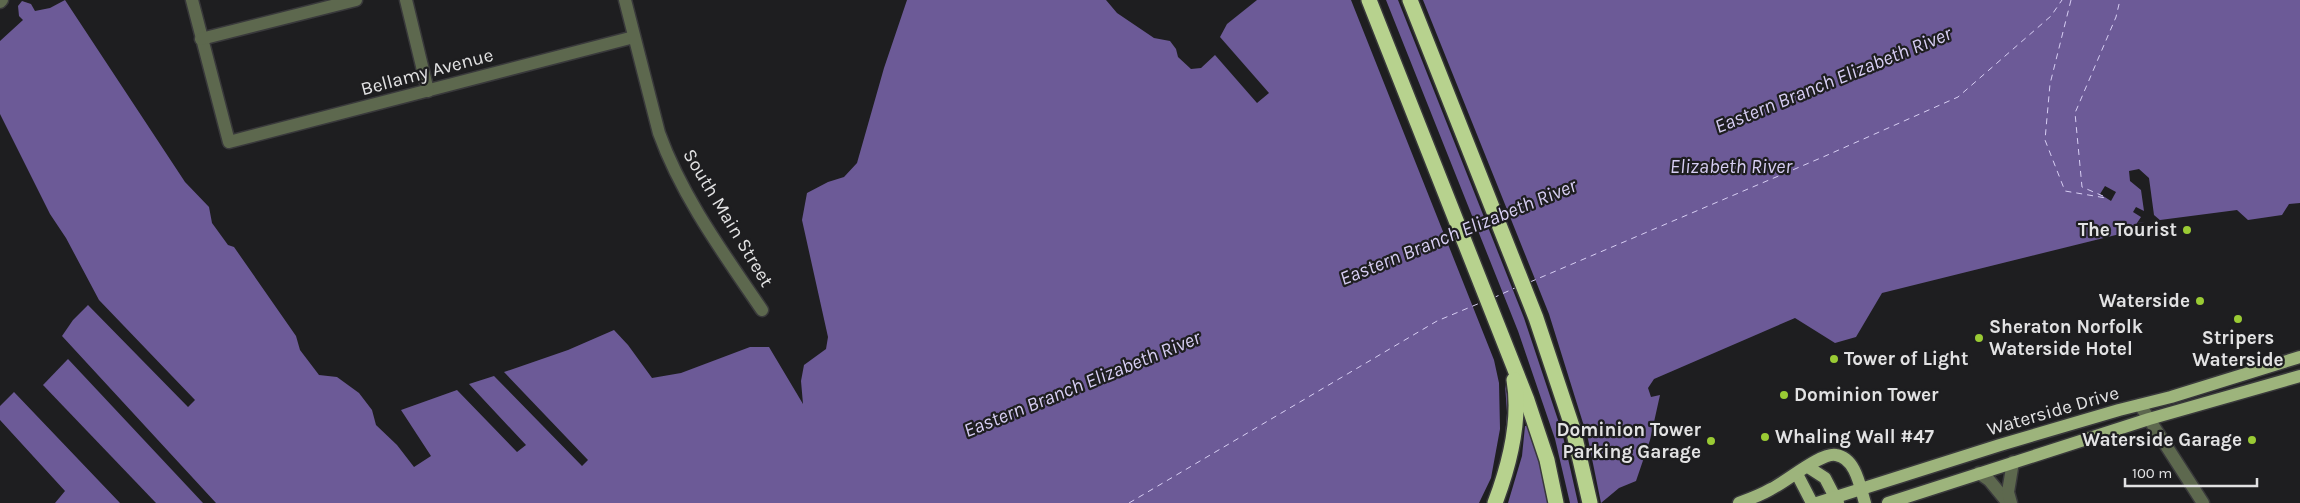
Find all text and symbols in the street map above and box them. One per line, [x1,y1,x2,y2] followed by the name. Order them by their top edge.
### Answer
[1711,21,1956,138] water label: Eastern Branch Elizabeth River
[358,44,496,100] street label: Bellamy Avenue
[678,145,778,291] street label: South Main Street
[1670,155,1793,178] water label: Elizabeth River
[1336,173,1581,290] water label: Eastern Branch Elizabeth River
[2078,219,2177,241] place label: The Tourist
[2181,224,2193,236] marker: The Tourist
[2099,290,2190,312] place label: Waterside
[2194,295,2206,307] marker: Waterside
[2232,313,2244,325] marker: Stripers Waterside
[1989,316,2143,360] place label: Sheraton Norfolk Waterside Hotel
[960,325,1205,442] water label: Eastern Branch Elizabeth River
[2192,327,2284,371] place label: Stripers Waterside
[1973,332,1985,344] marker: Sheraton Norfolk Waterside Hotel
[1844,348,1968,370] place label: Tower of Light
[1828,353,1840,365] marker: Tower of Light
[1985,382,2121,440] street label: Waterside Drive
[1794,384,1939,406] place label: Dominion Tower
[1778,389,1790,401] marker: Dominion Tower
[1556,419,1702,463] place label: Dominion Tower Parking Garage
[1775,426,1935,448] place label: Whaling Wall #47
[2082,429,2242,451] place label: Waterside Garage
[1759,431,1771,443] marker: Whaling Wall #47
[2246,434,2258,446] marker: Waterside Garage
[1705,435,1717,447] marker: Dominion Tower Parking Garage
[2125,456,2258,488] scale bar
[2132,464,2172,482] text: 100 m

